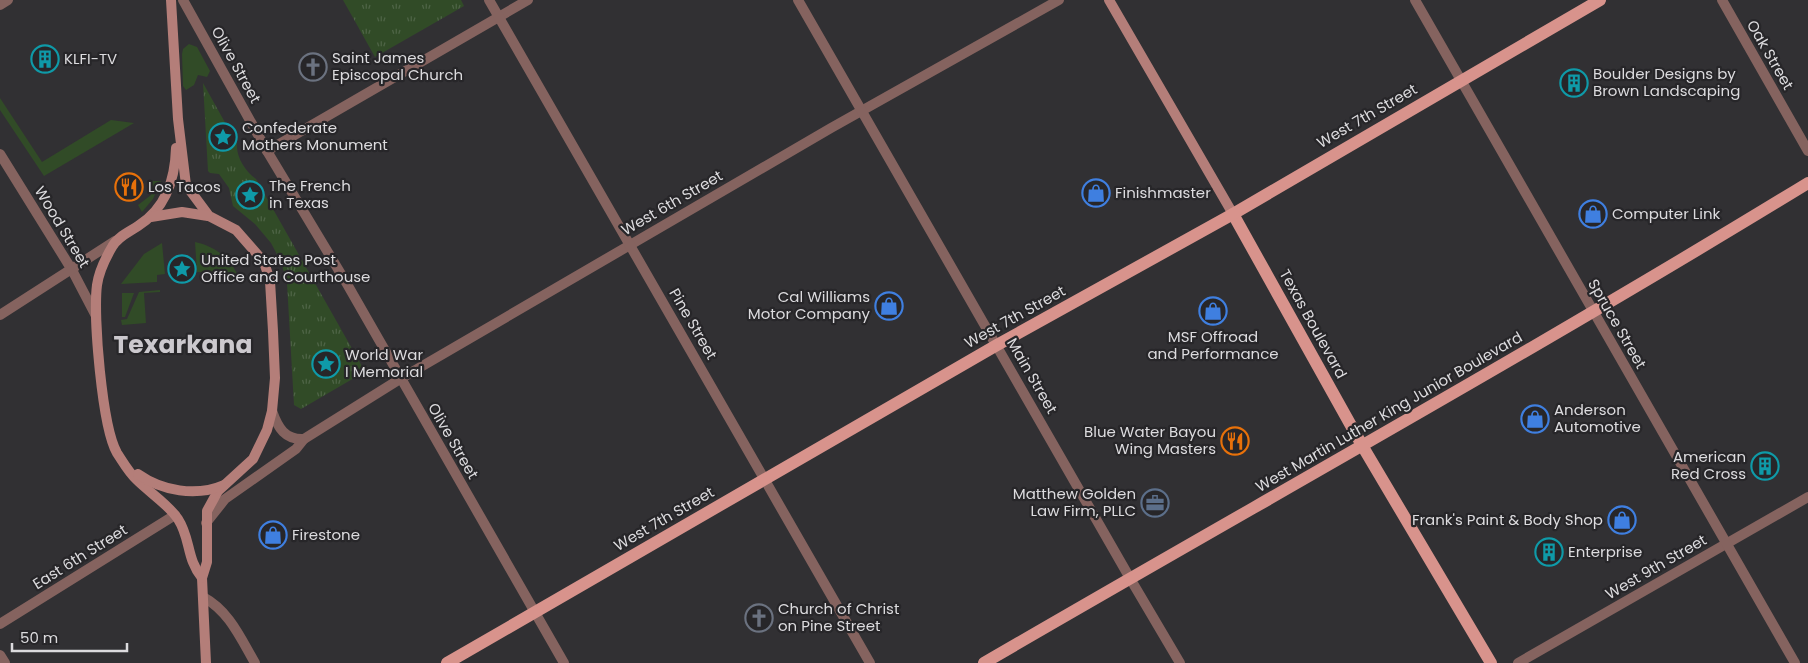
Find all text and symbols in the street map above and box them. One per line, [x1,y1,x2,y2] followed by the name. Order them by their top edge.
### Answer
[1742,16,1799,94] street label: Oak Street
[207,23,266,107] street label: Olive Street
[30,44,60,74] building icon: KLFI-TV
[332,47,463,85] place label: Saint James Episcopal Church
[64,48,117,69] place label: KLFI-TV
[298,52,328,82] church icon: Saint James Episcopal Church
[1593,63,1740,101] place label: Boulder Designs by Brown Landscaping
[1559,68,1589,98] building icon: Boulder Designs by Brown Landscaping
[1313,78,1421,153] street label: West 7th Street
[242,117,388,155] place label: Confederate Mothers Monument
[208,122,238,152] place icon: Confederate Mothers Monument
[617,165,726,240] street label: West 6th Street
[114,172,144,202] restaurant icon: Los Tacos
[269,175,351,213] place label: The French in Texas
[148,176,221,197] place label: Los Tacos
[1081,178,1111,208] shop icon: Finishmaster
[235,180,265,210] place icon: The French in Texas
[30,182,95,272] street label: Wood Street
[1115,182,1211,203] place label: Finishmaster
[1578,199,1608,229] shop icon: Computer Link
[1612,203,1721,224] place label: Computer Link
[201,249,370,287] place label: United States Post Office and Courthouse
[167,254,197,284] place icon: United States Post Office and Courthouse
[1275,265,1352,382] street label: Texas Boulevard
[1583,275,1652,373] street label: Spruce Street
[961,280,1069,353] street label: West 7th Street
[665,284,722,363] street label: Pine Street
[748,286,871,324] place label: Cal Williams Motor Company
[874,291,904,321] shop icon: Cal Williams Motor Company
[1198,296,1228,326] shop icon: MSF Offroad and Performance
[1147,326,1279,364] place label: MSF Offroad and Performance
[1252,326,1526,497] street label: West Martin Luther King Junior Boulevard
[114,327,252,362] district label: Texarkana
[1002,334,1063,417] street label: Main Street
[345,344,423,382] place label: World War I Memorial
[311,349,341,379] place icon: World War I Memorial
[423,399,484,483] street label: Olive Street
[1554,399,1641,437] place label: Anderson Automotive
[1520,404,1550,434] shop icon: Anderson Automotive
[1084,421,1216,459] place label: Blue Water Bayou Wing Masters
[1220,426,1250,456] restaurant icon: Blue Water Bayou Wing Masters
[1671,446,1746,484] place label: American Red Cross
[1750,451,1780,481] building icon: American Red Cross
[610,481,718,556] street label: West 7th Street
[1013,483,1136,521] place label: Matthew Golden Law Firm, PLLC
[1140,488,1170,518] office icon: Matthew Golden Law Firm, PLLC
[1607,505,1637,535] shop icon: Frank's Paint & Body Shop
[1412,509,1603,530] place label: Frank's Paint & Body Shop
[29,519,131,594] street label: East 6th Street
[258,520,288,550] shop icon: Firestone
[292,524,360,545] place label: Firestone
[1601,529,1710,604] street label: West 9th Street
[1534,537,1564,567] building icon: Enterprise
[1568,541,1642,562] place label: Enterprise
[778,598,899,636] place label: Church of Christ on Pine Street
[744,603,774,633] church icon: Church of Christ on Pine Street
[12,620,128,652] scale bar
[20,627,58,648] text: 50 m

